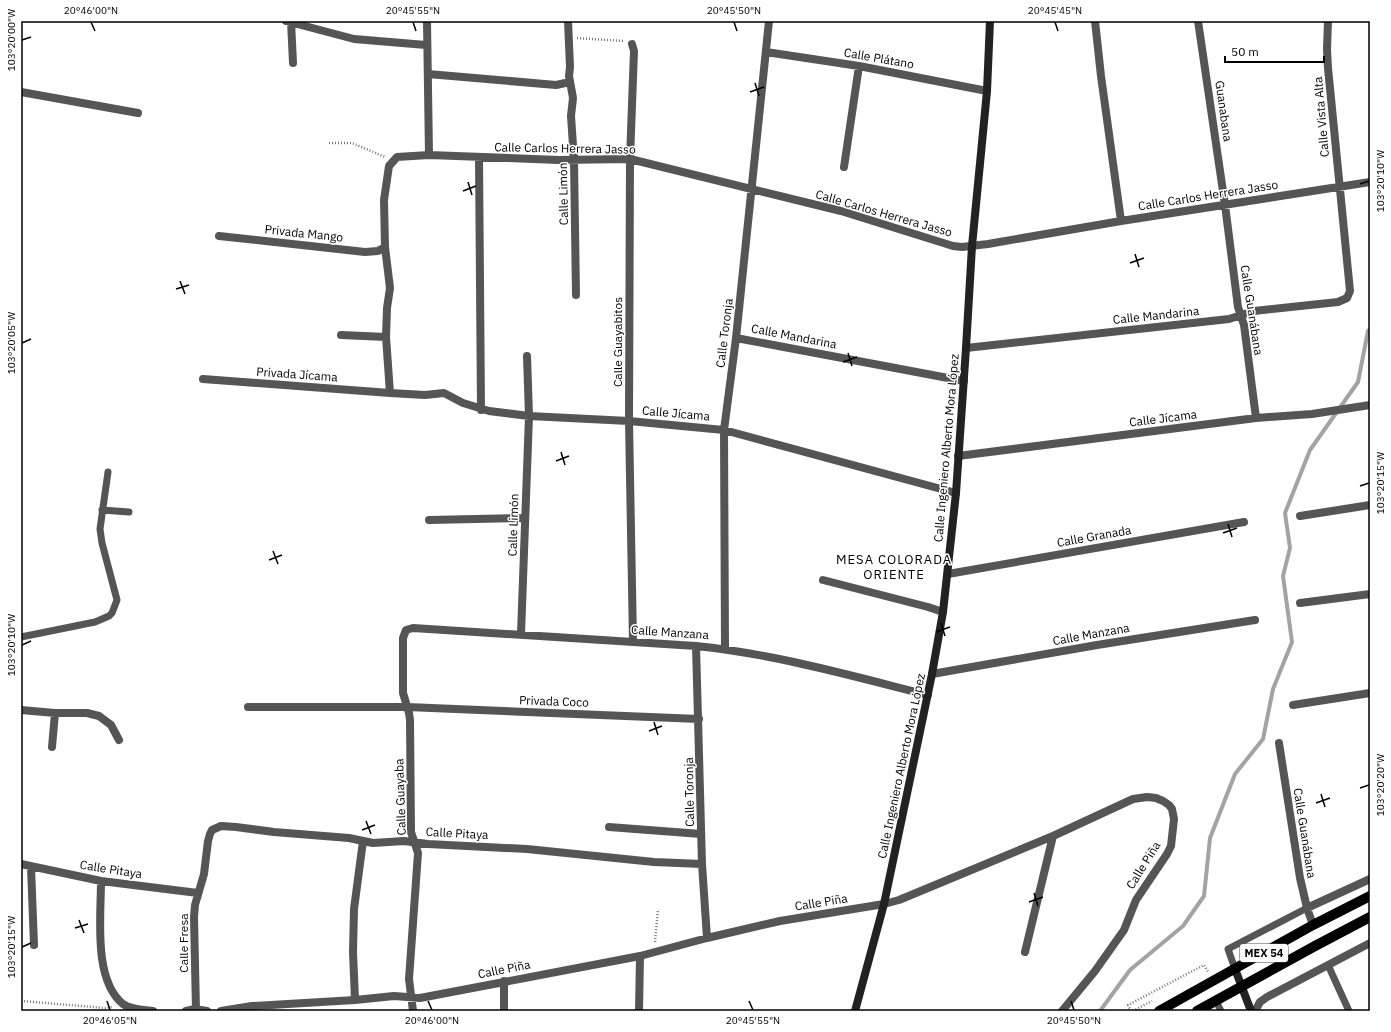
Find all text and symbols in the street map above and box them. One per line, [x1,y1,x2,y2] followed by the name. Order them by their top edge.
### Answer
[64,4,118,17] text: 20°46'00"N
[386,4,440,17] text: 20°45'55"N
[707,4,761,17] text: 20°45'50"N
[1028,4,1082,17] text: 20°45'45"N
[5,9,18,71] text: 103°20'00"W
[1225,38,1324,64] scale bar
[843,44,915,72] street label: Calle Plátano
[1231,44,1259,59] text: 50 m
[1310,76,1332,158] street label: Calle Vista Alta
[1212,80,1236,143] street label: Guanabana
[494,139,636,157] street label: Calle Carlos Herrera Jasso
[1374,150,1387,212] text: 103°20'10"W
[555,162,571,226] street label: Calle Limón
[1137,176,1279,213] street label: Calle Carlos Herrera Jasso
[814,186,954,240] street label: Calle Carlos Herrera Jasso
[264,221,344,245] street label: Privada Mango
[1237,264,1267,357] street label: Calle Guanábana
[610,297,625,387] street label: Calle Guayabitos
[712,297,736,369] street label: Calle Toronja
[1112,303,1200,327] street label: Calle Mandarina
[5,312,18,374] text: 103°20'05"W
[750,320,839,352] street label: Calle Mandarina
[930,353,962,543] street label: Calle Ingeniero Alberto Mora López
[256,364,339,384] street label: Privada Jícama
[641,403,711,423] street label: Calle Jícama
[1128,406,1198,430] street label: Calle Jícama
[1374,452,1387,514] text: 103°20'15"W
[504,493,522,557] street label: Calle Limón
[1056,522,1133,550] street label: Calle Granada
[836,551,952,583] district label: MESA COLORADA ORIENTE
[5,614,18,676] text: 103°20'10"W
[1051,620,1131,648] street label: Calle Manzana
[631,622,710,642] street label: Calle Manzana
[874,672,928,860] street label: Calle Ingeniero Alberto Mora López
[519,692,589,710] street label: Privada Coco
[1374,754,1387,816] text: 103°20'20"W
[681,756,697,827] street label: Calle Toronja
[391,758,409,836] street label: Calle Guayaba
[1290,787,1320,880] street label: Calle Guanábana
[425,824,489,842] street label: Calle Pitaya
[1123,838,1164,892] street label: Calle Piña
[79,857,144,881] street label: Calle Pitaya
[794,890,849,914] street label: Calle Piña
[176,913,191,973] street label: Calle Fresa
[5,916,18,978] text: 103°20'15"W
[1240,944,1288,962] road number: MEX 54
[476,956,532,981] street label: Calle Piña
[83,1014,137,1027] text: 20°46'05"N
[405,1014,459,1027] text: 20°46'00"N
[726,1014,780,1027] text: 20°45'55"N
[1047,1014,1101,1027] text: 20°45'50"N

